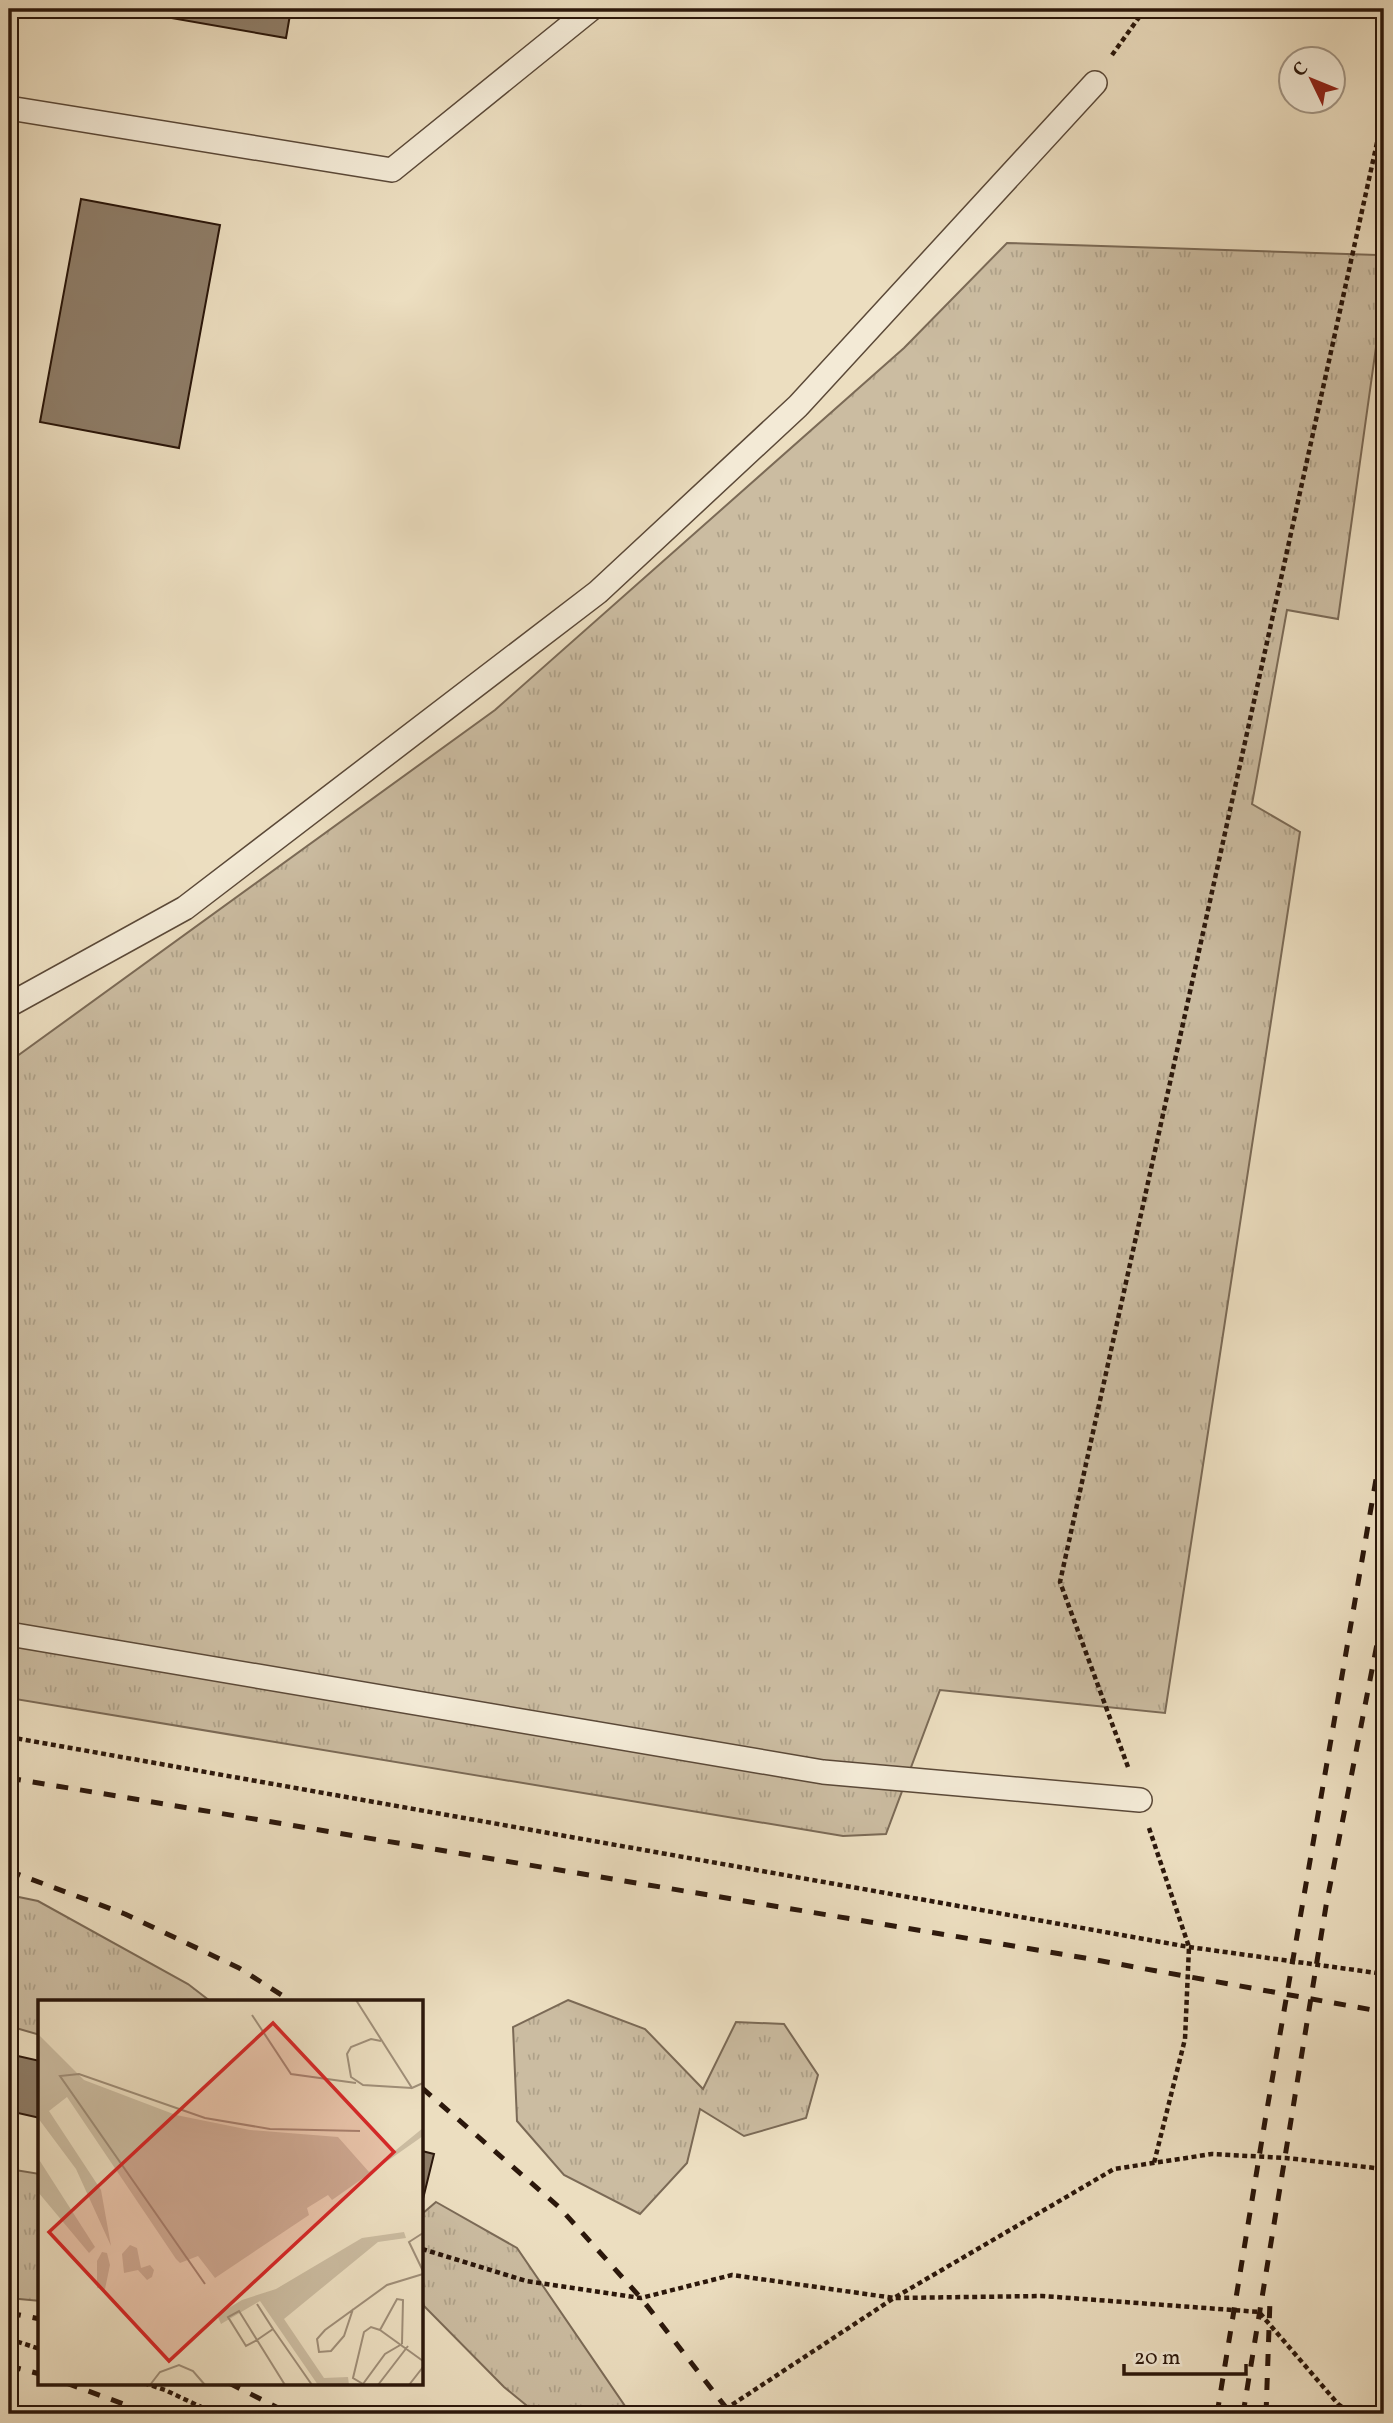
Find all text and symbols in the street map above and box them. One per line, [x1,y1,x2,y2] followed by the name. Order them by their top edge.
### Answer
[1278,46,1348,116] north arrow
[1287,56,1315,83] text: С
[38,2000,424,2384] inset map
[1124,2332,1246,2376] scale bar
[1134,2344,1180,2373] text: 20 m

